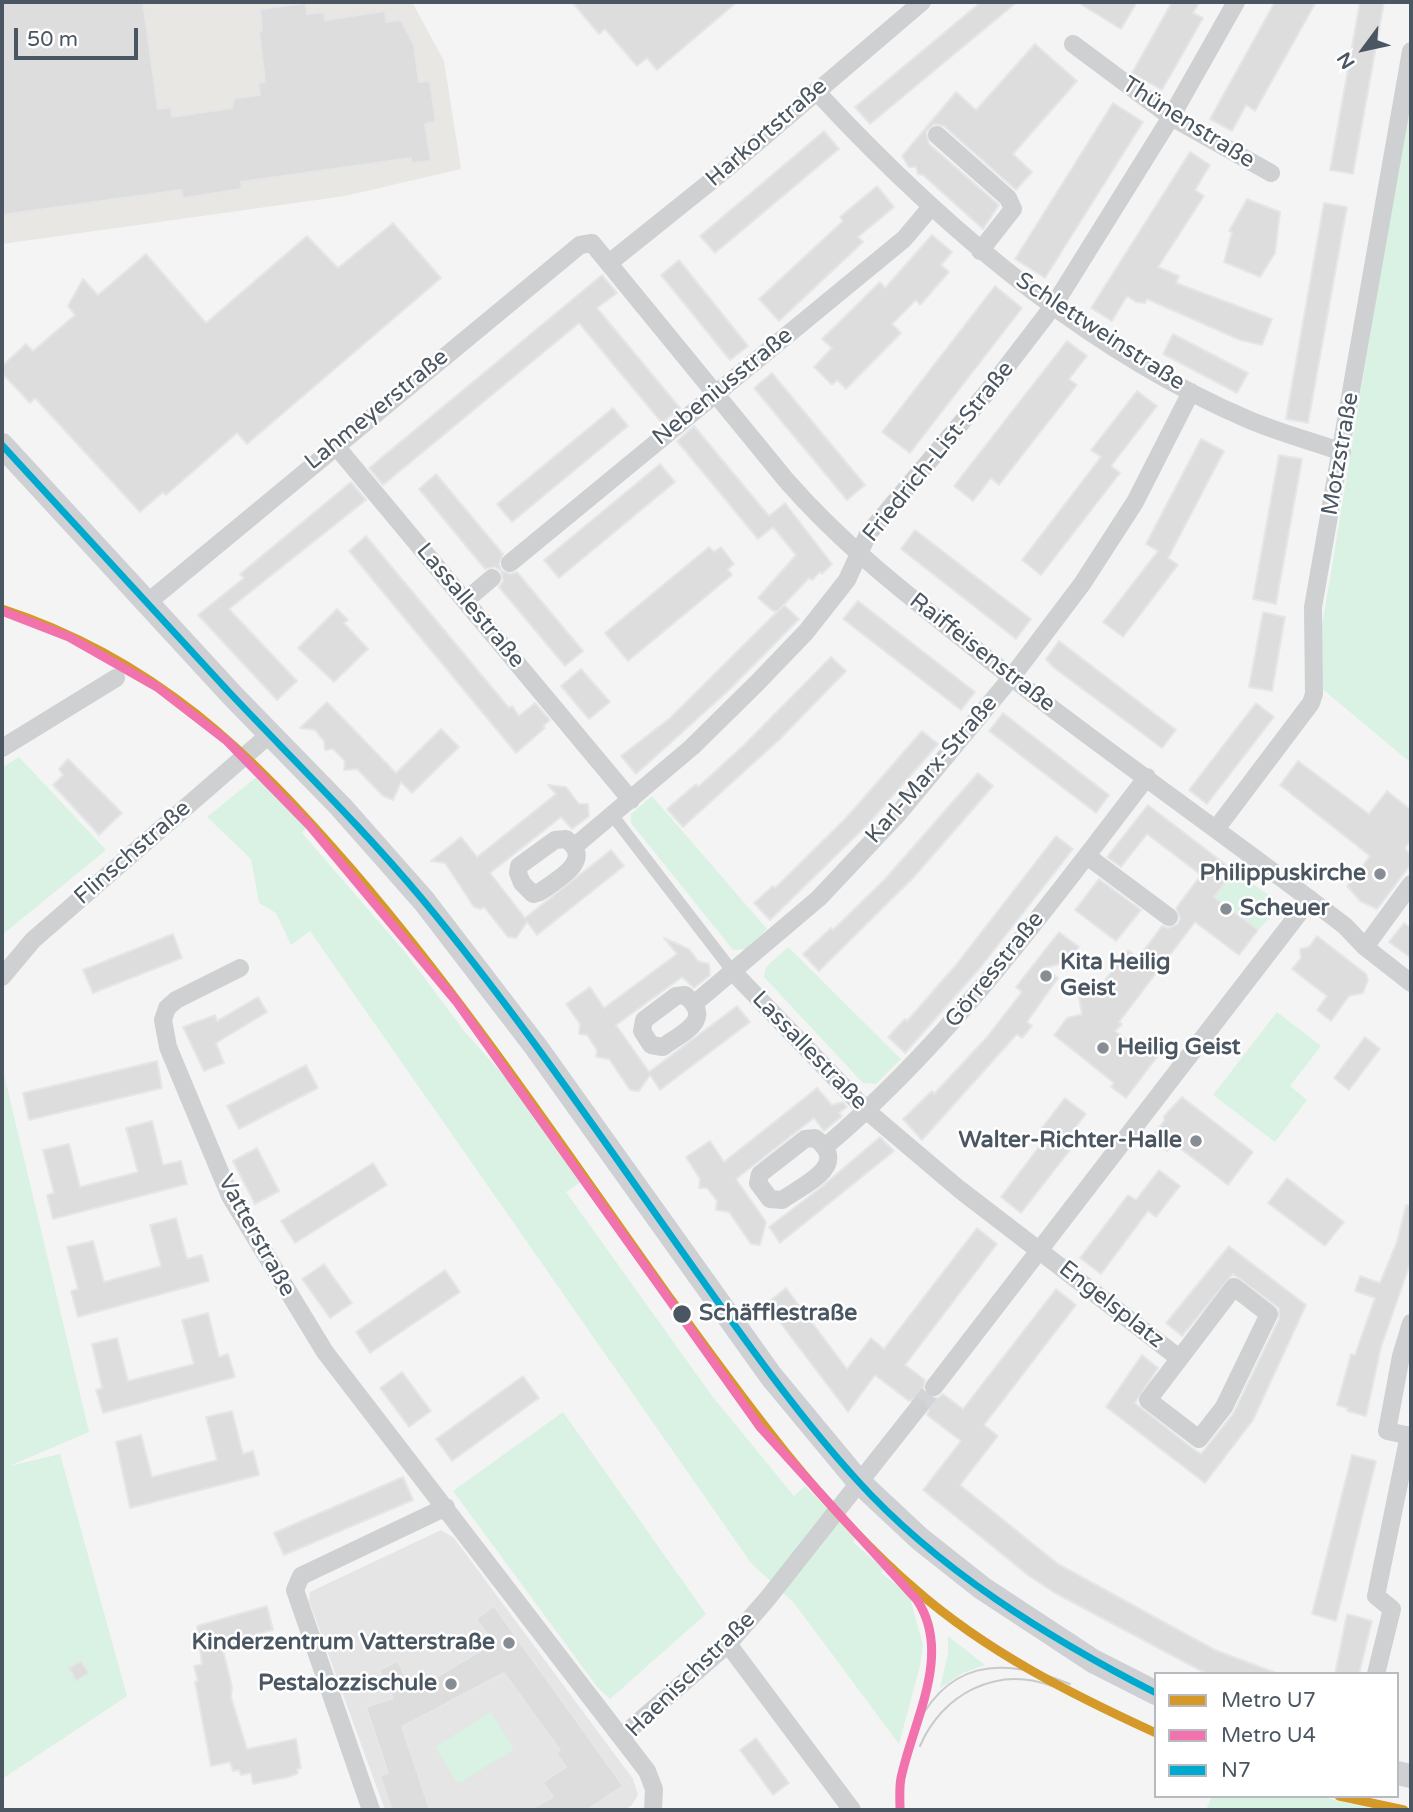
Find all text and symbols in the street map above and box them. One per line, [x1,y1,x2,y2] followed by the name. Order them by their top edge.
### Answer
[18,14,142,58] scale bar
[1329,14,1399,84] north arrow
[27,27,78,52] text: 50 m
[1333,48,1360,73] text: N
[1117,71,1259,175] street label: Thünenstraße
[701,73,833,193] street label: Harkortstraße
[1010,267,1190,397] street label: Schlettweinstraße
[648,322,798,452] street label: Nebeniusstraße
[300,344,454,476] street label: Lahmeyerstraße
[858,356,1020,548] street label: Friedrich-List-Straße
[1317,390,1365,518] street label: Motzstraße
[410,538,530,674] street label: Lassallestraße
[904,588,1060,718] street label: Raiffeisenstraße
[860,690,1004,850] street label: Karl-Marx-Straße
[69,795,197,911] street label: Flinschstraße
[1199,860,1366,888] place label: Philippuskirche
[1372,866,1388,882] marker: Philippuskirche
[1240,895,1329,923] place label: Scheuer
[1218,901,1234,917] marker: Scheuer
[940,906,1050,1034] street label: Görresstraße
[1060,949,1171,1003] place label: Kita Heilig Geist
[1038,968,1054,984] marker: Kita Heilig Geist
[746,986,872,1116] street label: Lassallestraße
[1117,1034,1241,1062] place label: Heilig Geist
[1095,1040,1111,1056] marker: Heilig Geist
[958,1127,1182,1155] place label: Walter-Richter-Halle
[1188,1133,1204,1149] marker: Walter-Richter-Halle
[211,1170,301,1302] street label: Vatterstraße
[1053,1255,1169,1355] street label: Engelsplatz
[699,1300,857,1328] place label: Schäfflestraße
[671,1303,693,1325] marker: Schäfflestraße
[621,1606,761,1744] street label: Haenischstraße
[192,1629,495,1657] place label: Kinderzentrum Vatterstraße
[501,1635,517,1651] marker: Kinderzentrum Vatterstraße
[258,1670,437,1698] place label: Pestalozzischule
[1154,1672,1399,1798] legend
[443,1676,459,1692] marker: Pestalozzischule
[1221,1688,1316,1713] text: Metro U7
[1221,1723,1316,1748] text: Metro U4
[1221,1758,1251,1783] text: N7

